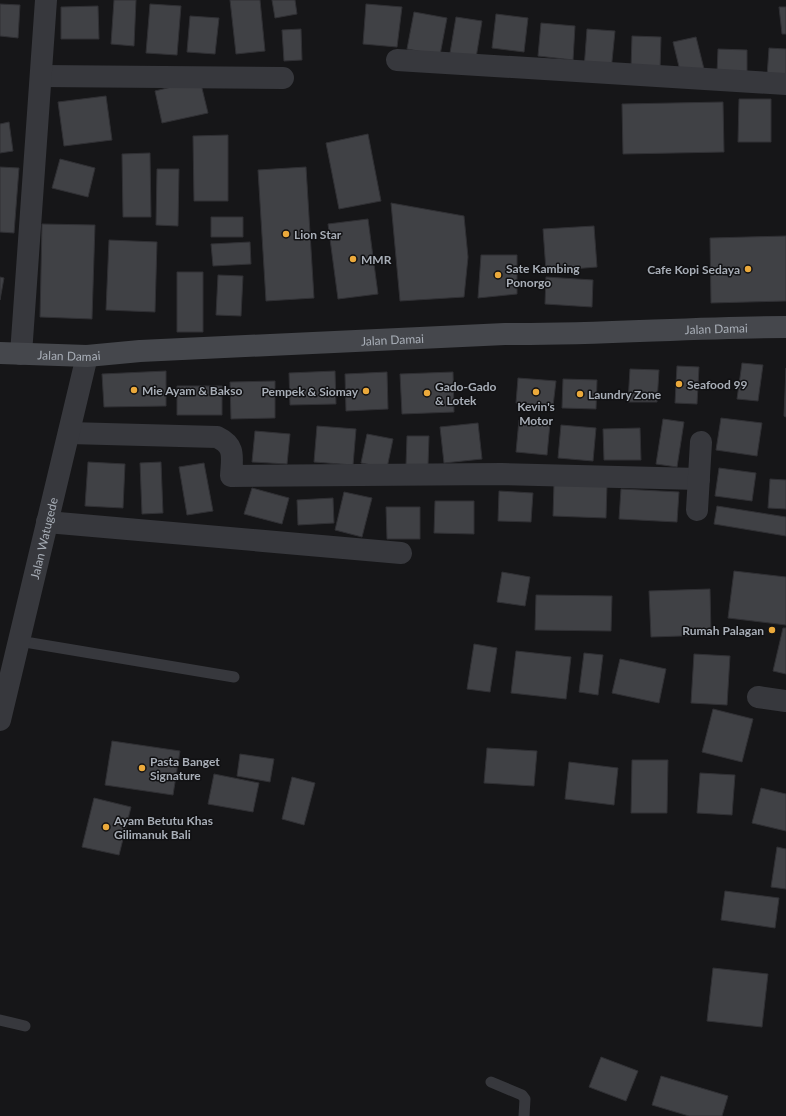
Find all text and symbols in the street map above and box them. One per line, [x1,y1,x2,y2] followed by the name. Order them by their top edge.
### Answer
[294,227,342,242] place label: Lion Star
[281,229,291,239] marker: Lion Star
[361,252,392,267] place label: MMR
[348,254,358,264] marker: MMR
[506,261,580,290] place label: Sate Kambing Ponorgo
[647,262,740,277] place label: Cafe Kopi Sedaya
[743,264,753,274] marker: Cafe Kopi Sedaya
[493,270,503,280] marker: Sate Kambing Ponorgo
[684,320,748,337] street label: Jalan Damai
[361,330,424,348] street label: Jalan Damai
[37,347,101,364] street label: Jalan Damai
[687,377,748,392] place label: Seafood 99
[435,379,497,408] place label: Gado-Gado & Lotek
[674,379,684,389] marker: Seafood 99
[142,383,242,398] place label: Mie Ayam & Bakso
[261,384,359,399] place label: Pempek & Siomay
[129,385,139,395] marker: Mie Ayam & Bakso
[361,386,371,396] marker: Pempek & Siomay
[531,387,541,397] marker: Kevin's Motor
[588,387,662,402] place label: Laundry Zone
[422,388,432,398] marker: Gado-Gado & Lotek
[575,389,585,399] marker: Laundry Zone
[517,399,555,428] place label: Kevin's Motor
[26,496,60,580] street label: Jalan Watugede
[682,623,764,638] place label: Rumah Palagan
[767,625,777,635] marker: Rumah Palagan
[150,754,220,783] place label: Pasta Banget Signature
[137,763,147,773] marker: Pasta Banget Signature
[113,813,213,842] place label: Ayam Betutu Khas Gilimanuk Bali
[101,822,111,832] marker: Ayam Betutu Khas Gilimanuk Bali

